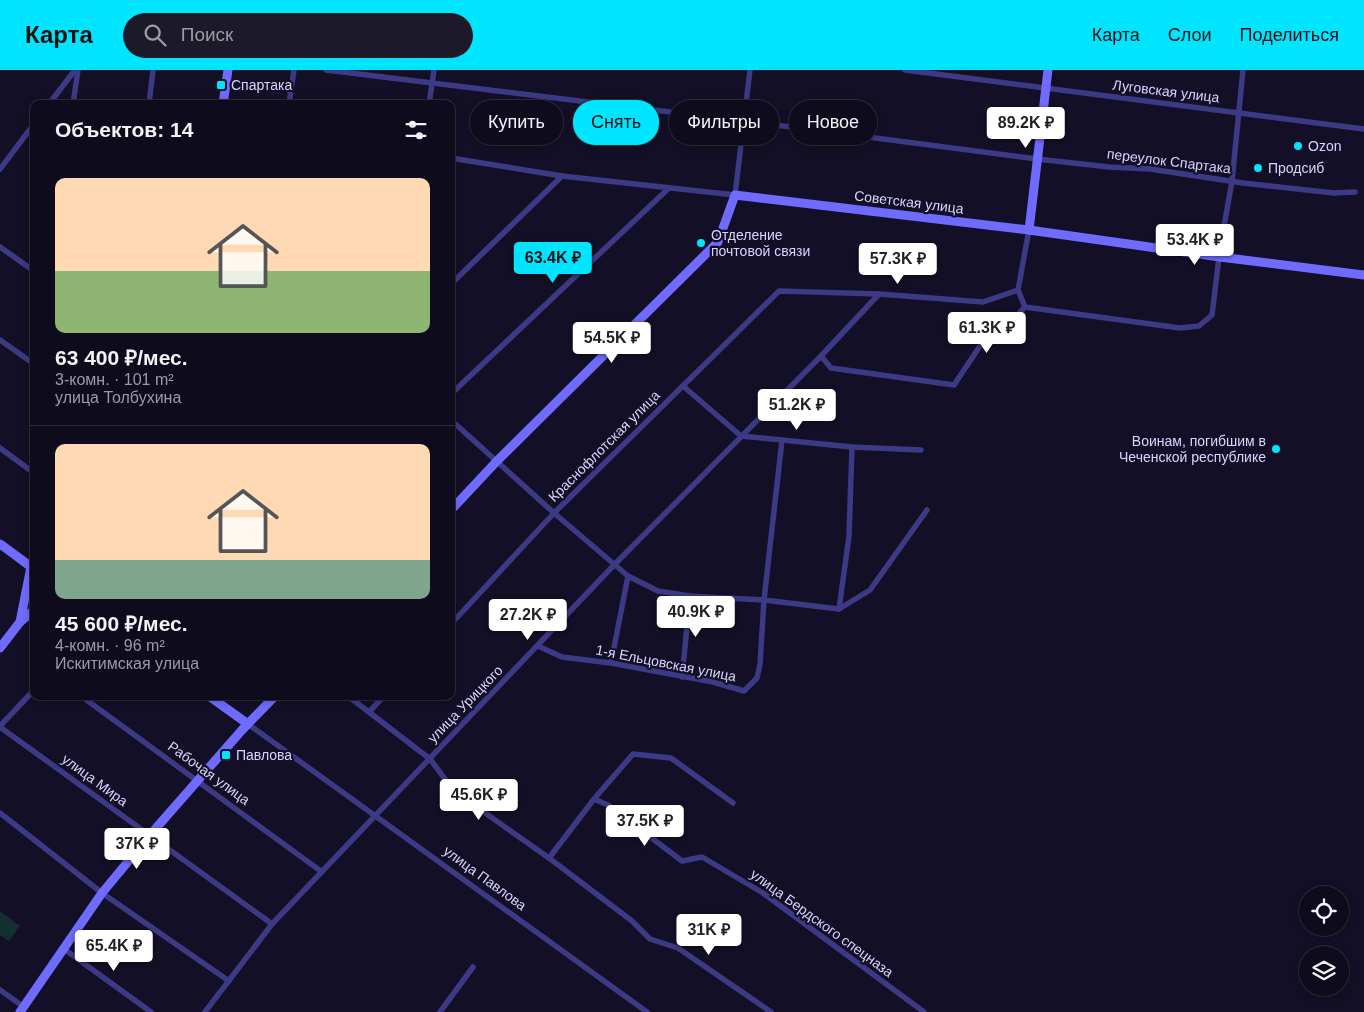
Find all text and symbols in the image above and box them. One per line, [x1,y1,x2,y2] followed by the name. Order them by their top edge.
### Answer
[123,13,473,58] search box
[25,21,93,48] text: Карта
[141,21,169,49] icon: search
[181,24,233,45] text: Поиск
[1092,25,1140,45] text: Карта
[1168,25,1212,45] text: Слои
[1240,25,1339,45] text: Поделиться
[231,77,292,93] place label: Спартака
[1112,77,1220,106] street label: Луговская улица
[215,79,227,91] marker: Спартака
[470,100,563,145] chip: Купить
[573,100,659,145] chip: Снять
[669,100,779,145] chip: Фильтры
[789,100,877,145] chip: Новое
[980,106,1072,149] pin: 89.2K ₽
[998,114,1054,131] text: 89.2K ₽
[402,116,430,144] icon: filters
[55,118,193,141] text: Объектов: 14
[1308,138,1341,154] place label: Ozon
[1292,140,1304,152] marker: Ozon
[1106,145,1232,177] street label: переулок Спартака
[1268,160,1324,176] place label: Продсиб
[1252,162,1264,174] marker: Продсиб
[853,187,965,217] street label: Советская улица
[198,211,288,301] icon: home
[1149,224,1241,266] pin: 53.4K ₽
[711,227,810,259] place label: Отделение почтовой связи
[1167,231,1223,248] text: 53.4K ₽
[695,237,707,249] marker: Отделение почтовой связи
[507,242,599,284] pin: 63.4K ₽
[852,242,944,285] pin: 57.3K ₽
[525,249,581,266] text: 63.4K ₽
[870,250,926,267] text: 57.3K ₽
[941,312,1033,354] pin: 61.3K ₽
[959,319,1015,336] text: 61.3K ₽
[566,322,658,364] pin: 54.5K ₽
[584,329,640,346] text: 54.5K ₽
[55,346,188,369] text: 63 400 ₽/мес.
[55,371,174,388] text: 3-комн. · 101 m²
[545,387,663,505] street label: Краснофлотская улица
[751,388,843,431] pin: 51.2K ₽
[55,389,181,406] text: улица Толбухина
[769,396,825,413] text: 51.2K ₽
[1119,433,1266,465] place label: Воинам, погибшим в Чеченской республике
[1270,443,1282,455] marker: Воинам, погибшим в Чеченской республике
[198,476,288,566] icon: home
[650,596,742,638] pin: 40.9K ₽
[482,598,574,641] pin: 27.2K ₽
[668,603,724,620] text: 40.9K ₽
[500,606,556,623] text: 27.2K ₽
[55,612,188,635] text: 45 600 ₽/мес.
[55,637,165,654] text: 4-комн. · 96 m²
[594,642,738,685] street label: 1-я Ельцовская улица
[55,655,199,672] text: Искитимская улица
[424,662,506,746] street label: улица Урицкого
[165,738,253,808] street label: Рабочая улица
[236,747,292,763] place label: Павлова
[220,749,232,761] marker: Павлова
[59,751,131,809] street label: улица Мира
[433,778,525,821] pin: 45.6K ₽
[451,786,507,803] text: 45.6K ₽
[599,804,691,847] pin: 37.5K ₽
[617,812,673,829] text: 37.5K ₽
[102,828,172,870] pin: 37K ₽
[115,835,159,852] text: 37K ₽
[440,843,530,914] street label: улица Павлова
[748,866,897,980] street label: улица Бердского спецназа
[1299,886,1349,996] map controls
[1299,886,1349,936] button: locate
[674,914,744,956] pin: 31K ₽
[687,921,731,938] text: 31K ₽
[68,930,160,972] pin: 65.4K ₽
[86,937,142,954] text: 65.4K ₽
[1299,946,1349,996] button: layers

